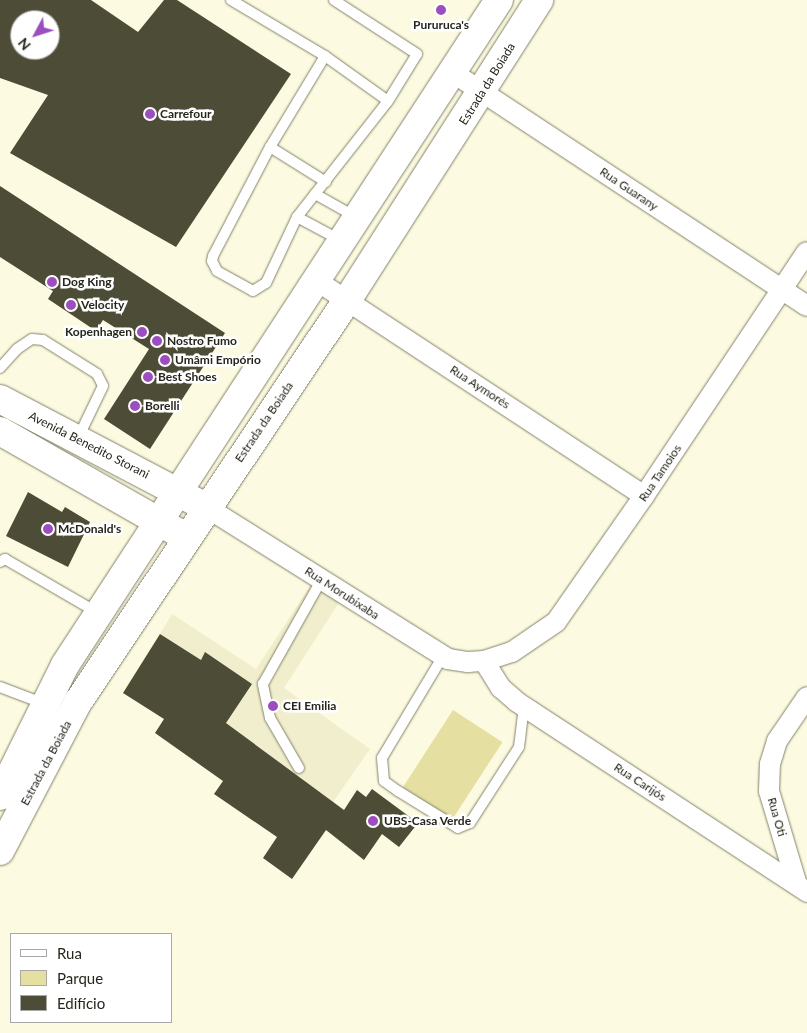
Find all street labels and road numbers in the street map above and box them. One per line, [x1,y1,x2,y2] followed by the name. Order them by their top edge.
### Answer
[456,40,518,128] street label: Estrada da Boiada
[597,164,661,214] street label: Rua Guarany
[447,362,513,412] street label: Rua Aymorés
[232,379,296,465] street label: Estrada da Boiada
[26,408,152,482] street label: Avenida Benedito Storani
[636,442,684,504] street label: Rua Tamoios
[302,564,382,622] street label: Rua Morubixaba
[18,718,74,808] street label: Estrada da Boiada
[611,760,669,804] street label: Rua Carijós
[765,796,789,838] street label: Rua Oti

